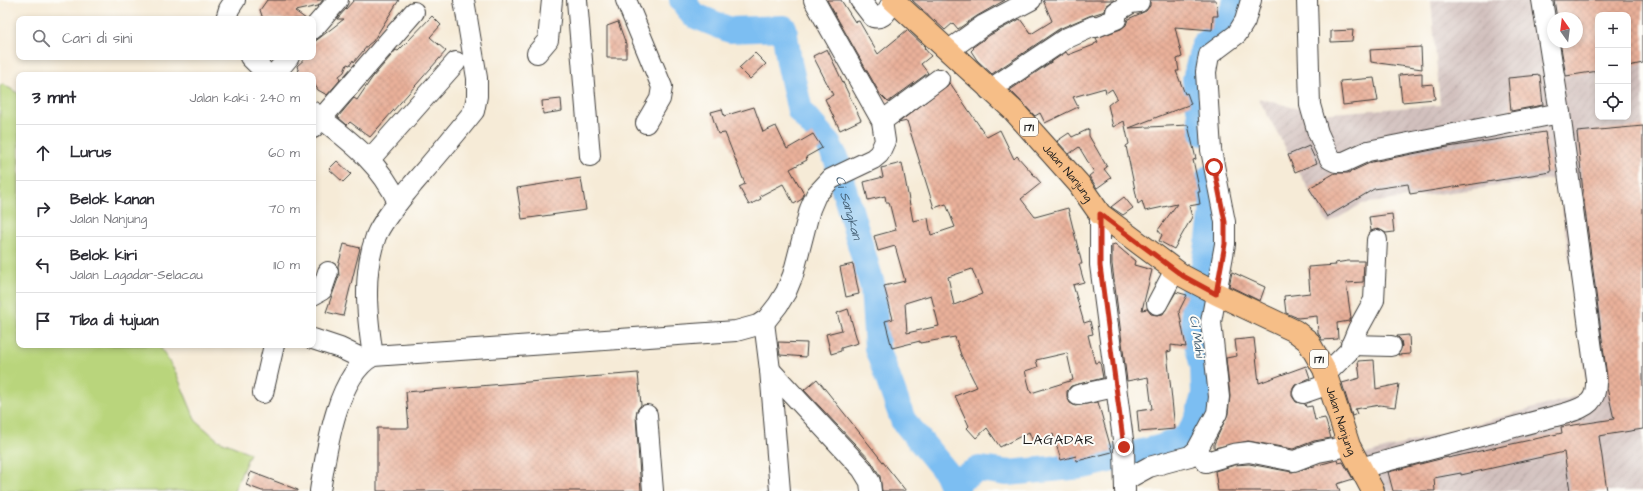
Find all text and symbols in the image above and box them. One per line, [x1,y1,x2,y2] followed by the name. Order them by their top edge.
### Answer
[1547,12,1583,48] north arrow
[1595,12,1631,120] map controls
[1595,12,1631,48] button: +
[16,16,316,60] search box
[30,27,52,49] icon: search
[62,28,132,49] text: Cari di sini
[1595,48,1631,84] button: −
[1595,84,1631,120] button: locate
[32,86,76,110] text: 3 mnt
[190,89,300,107] text: Jalan kaki · 240 m
[1020,118,1038,136] road number: 171
[1038,140,1097,206] street label: Jalan Nanjung
[32,142,54,164] icon: ahead
[70,142,111,163] text: Lurus
[268,144,300,162] text: 60 m
[1205,158,1223,176] route start
[831,174,867,243] water label: Ci Sangkan
[70,189,154,210] text: Belok kanan
[32,198,54,220] icon: right
[268,200,300,218] text: 70 m
[70,210,147,228] text: Jalan Nanjung
[70,245,137,266] text: Belok kiri
[32,254,54,276] icon: left
[273,256,300,274] text: 110 m
[70,266,203,284] text: Jalan Lagadar-Selacau
[32,310,54,332] icon: arrive
[70,310,159,331] text: Tiba di tujuan
[1185,314,1210,360] water label: Ci Mahi
[1310,350,1328,368] road number: 171
[1321,384,1360,459] street label: Jalan Nanjung
[1023,430,1095,450] district label: LAGADAR
[1115,438,1133,456] route end

